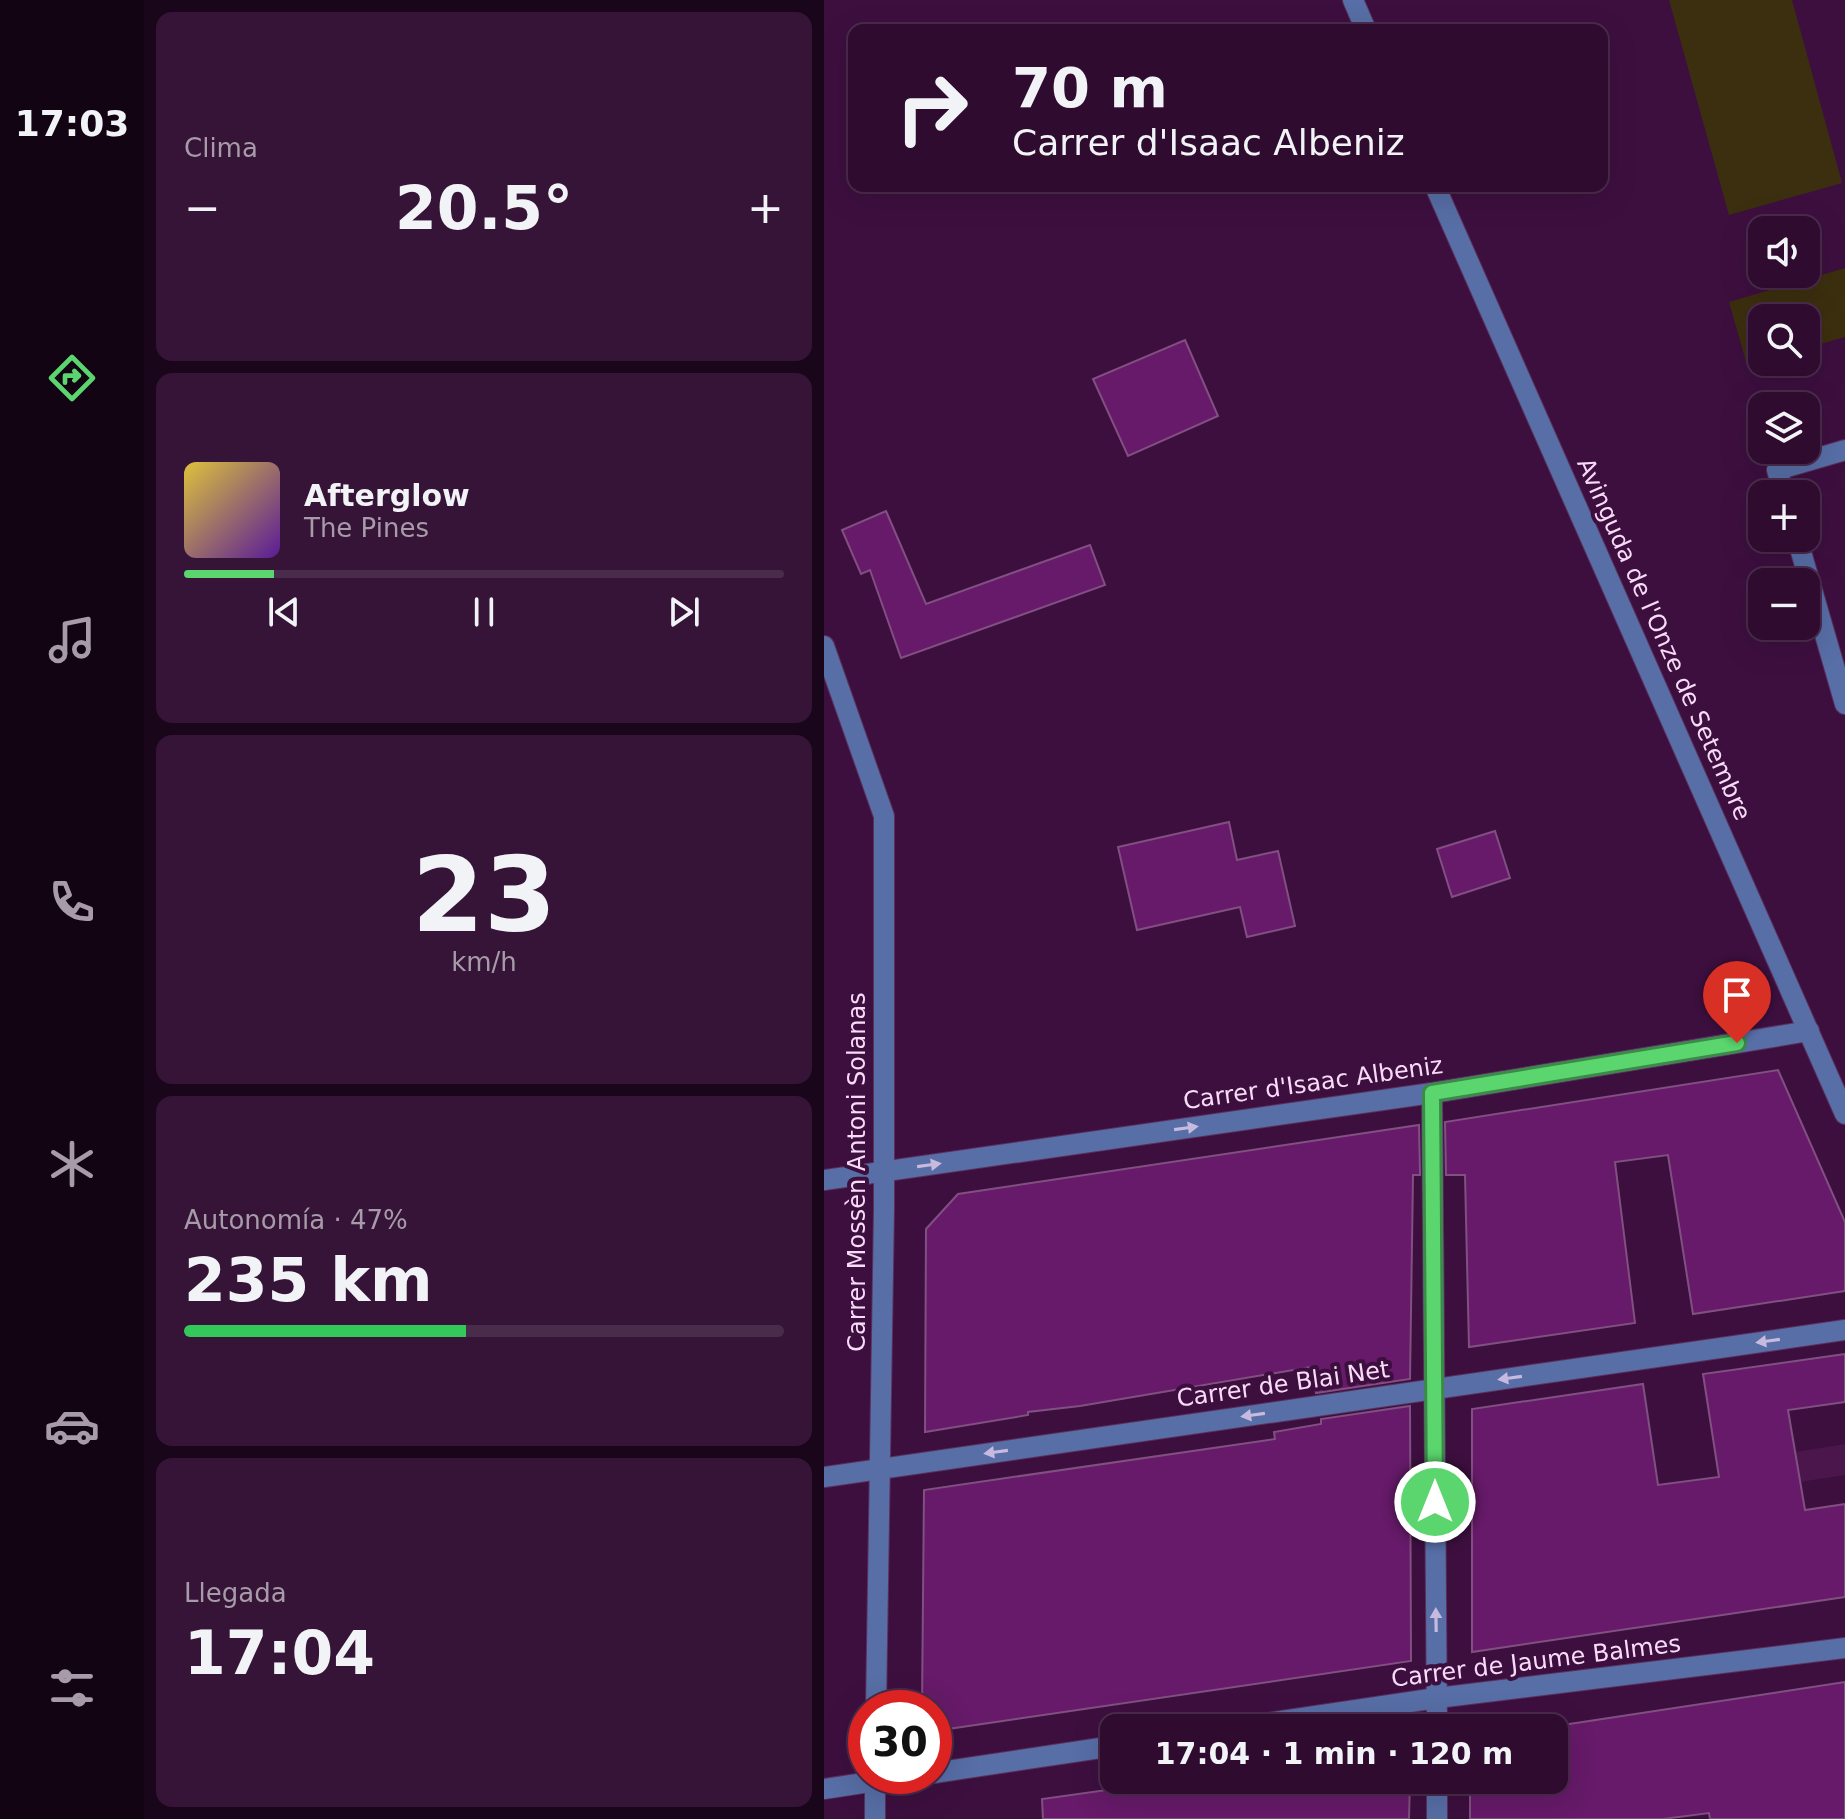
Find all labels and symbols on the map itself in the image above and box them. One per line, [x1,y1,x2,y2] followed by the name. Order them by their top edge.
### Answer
[1571,454,1757,824] street label: Avinguda de l'Onze de Setembre
[1703,961,1771,1043] pin
[843,992,871,1352] street label: Carrer Mossèn Antoni Solanas
[1181,1051,1445,1115] street label: Carrer d'Isaac Albeniz
[1174,1121,1199,1134] one-way arrow
[917,1158,942,1171] one-way arrow
[1755,1335,1780,1348] one-way arrow
[1175,1355,1391,1413] street label: Carrer de Blai Net
[1498,1372,1523,1385] one-way arrow
[1240,1409,1265,1422] one-way arrow
[983,1446,1008,1459] one-way arrow
[1393,1460,1477,1544] position arrow
[1430,1607,1442,1632] one-way arrow
[1390,1629,1682,1693] street label: Carrer de Jaume Balmes
[848,1690,952,1794] speed limit sign: 30

